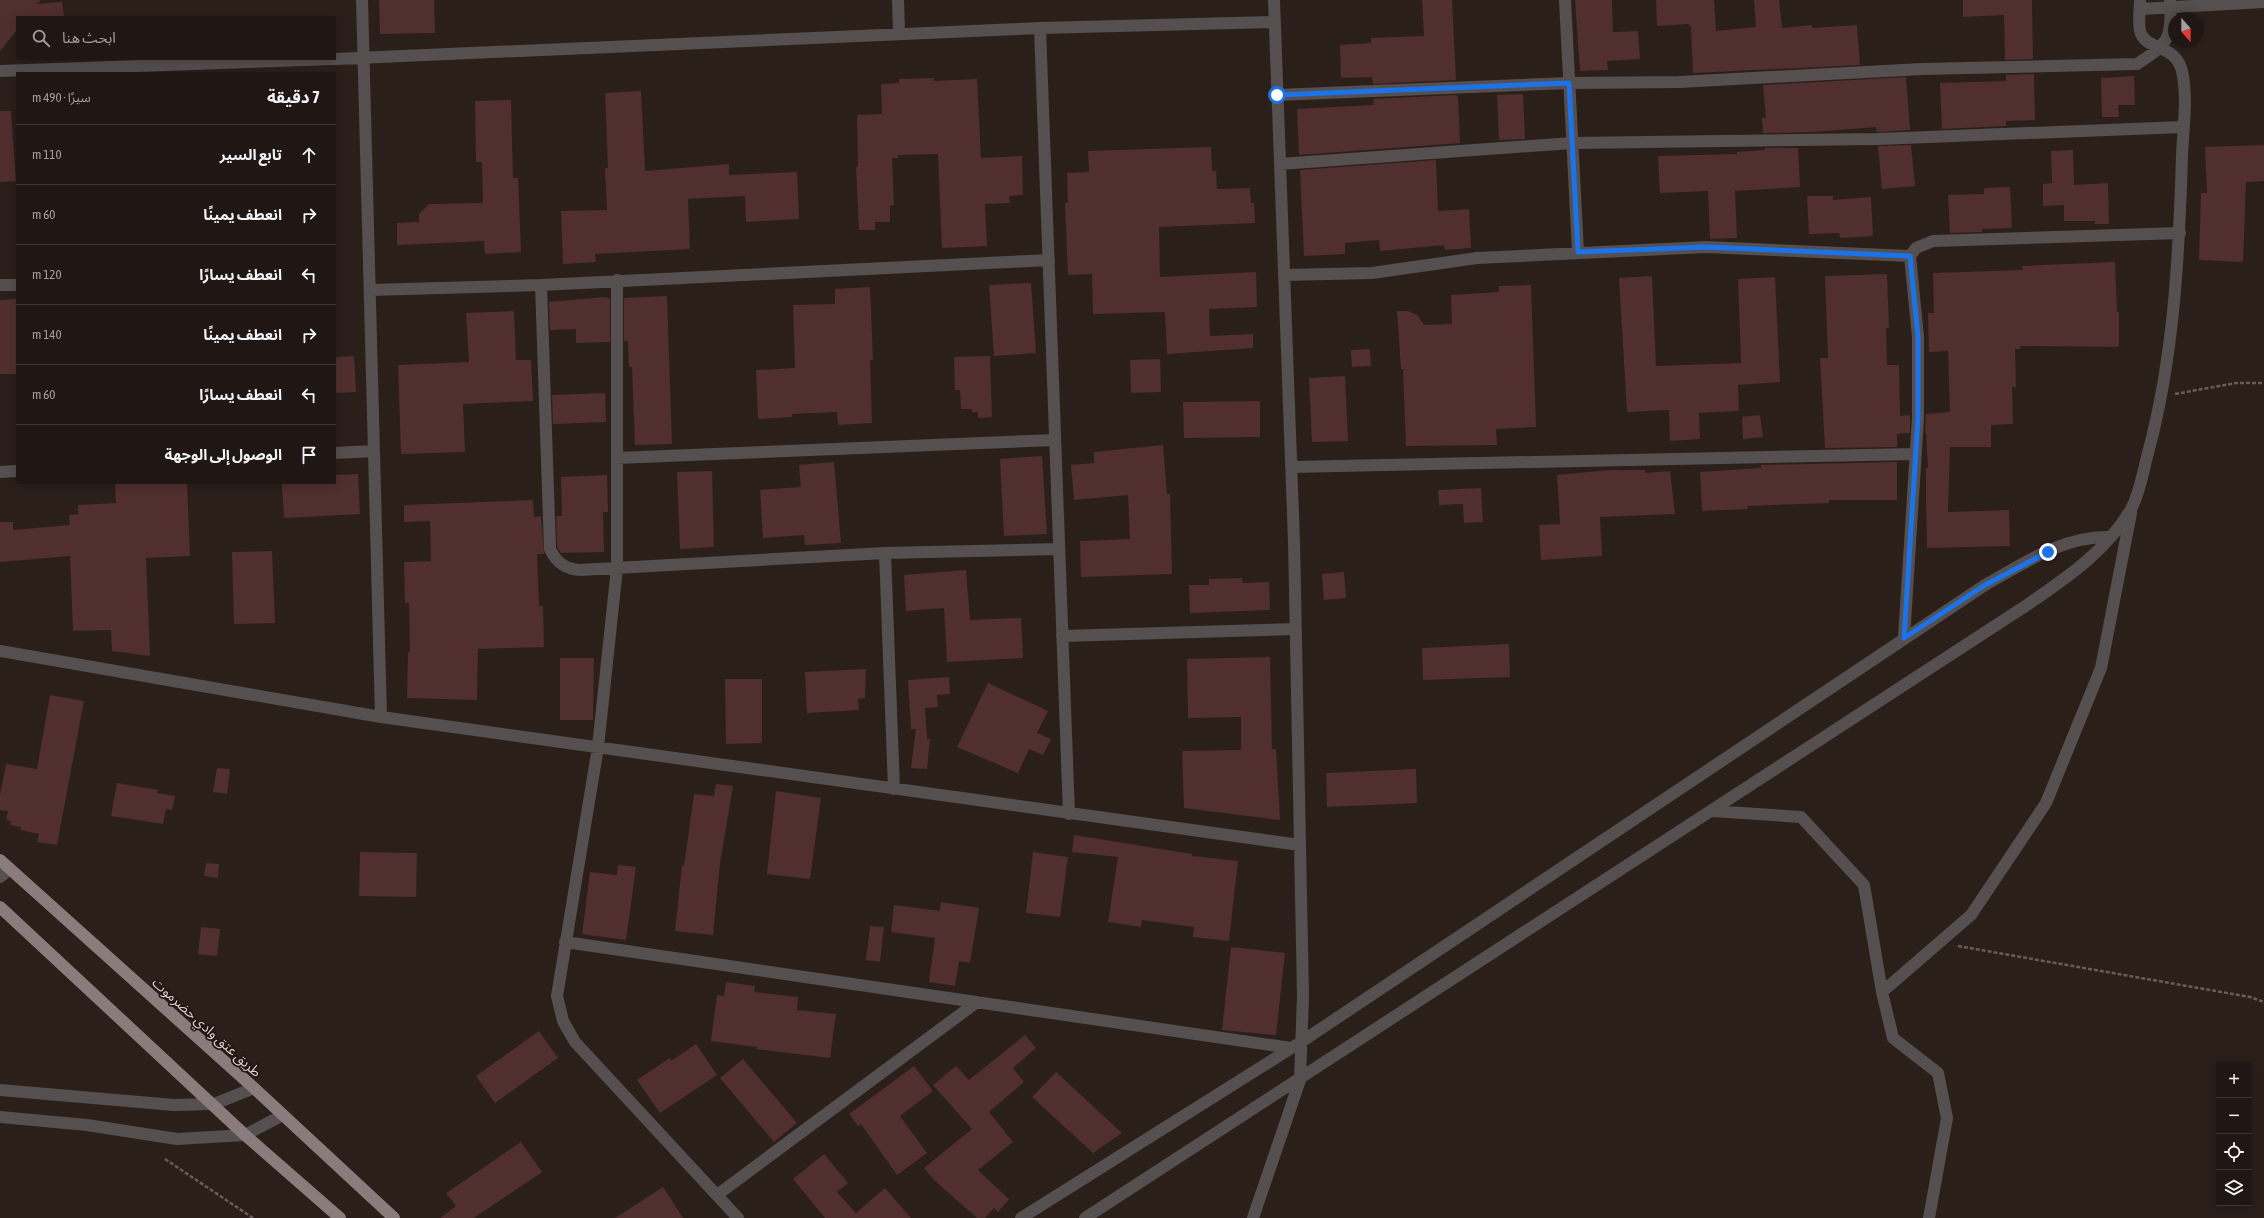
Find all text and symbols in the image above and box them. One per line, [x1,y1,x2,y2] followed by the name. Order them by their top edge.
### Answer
[2168,12,2204,48] north arrow
[16,16,336,60] search box
[30,27,52,49] icon: search
[62,29,116,46] text: ابحث هنا
[1268,86,1286,104] route start
[267,87,320,107] text: 7 دقيقة
[32,90,91,105] text: سيرًا · 490 m
[298,144,320,166] icon: ahead
[220,146,282,163] text: تابع السير
[32,147,62,162] text: 110 m
[298,204,320,226] icon: right
[203,206,282,223] text: انعطف يمينًا
[32,207,55,222] text: 60 m
[298,264,320,286] icon: left
[199,266,282,283] text: انعطف يسارًا
[32,267,62,282] text: 120 m
[298,324,320,346] icon: right
[203,326,282,343] text: انعطف يمينًا
[32,327,62,342] text: 140 m
[298,384,320,406] icon: left
[199,386,282,403] text: انعطف يسارًا
[32,387,55,402] text: 60 m
[298,444,320,466] icon: arrive
[165,446,282,463] text: الوصول إلى الوجهة
[2039,543,2057,561] route end
[147,974,265,1082] street label: طريق عتق وادي حضرموت
[2216,1062,2252,1206] map controls
[2216,1062,2252,1098] button: +
[2216,1098,2252,1134] button: −
[2216,1134,2252,1170] button: locate
[2216,1170,2252,1206] button: layers

